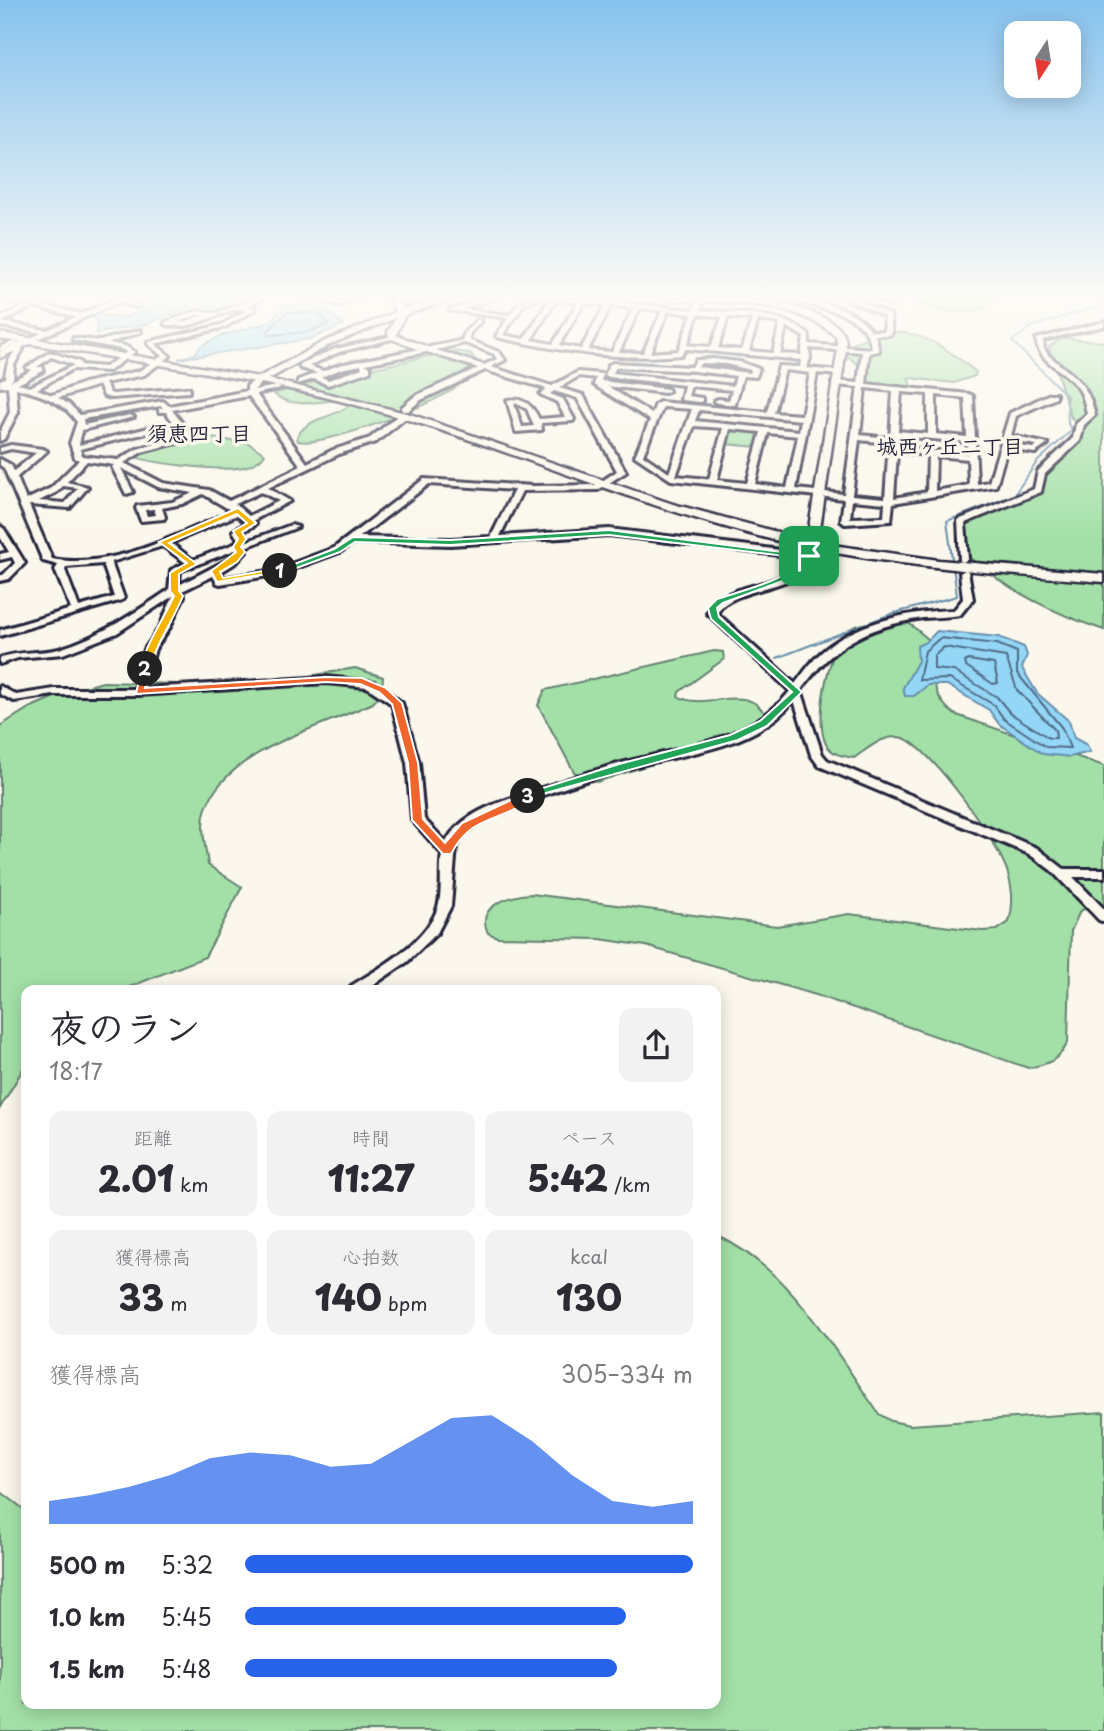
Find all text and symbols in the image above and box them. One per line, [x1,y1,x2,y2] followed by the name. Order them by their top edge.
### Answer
[1004,21,1082,98] north arrow
[1004,21,1081,98] map controls
[147,416,252,448] district label: 須恵四丁目
[877,429,1024,461] district label: 城西ヶ丘二丁目
[779,526,839,586] pin
[790,537,828,575] icon: arrive
[262,554,298,588] pin: 1
[275,556,284,584] text: 1
[128,652,162,686] pin: 2
[138,654,151,682] text: 2
[510,778,546,814] pin: 3
[521,781,534,809] text: 3
[49,998,201,1055] text: 夜のラン
[619,1008,693,1082] button: share
[49,1053,103,1088] text: 18:17
[134,1123,172,1151] text: 距離
[352,1123,390,1151] text: 時間
[561,1123,617,1151] text: ペース
[97,1151,174,1204] text: 2.01
[327,1151,415,1204] text: 11:27
[527,1151,608,1204] text: 5:42
[174,1170,209,1198] text: km
[608,1170,651,1198] text: /km
[115,1242,191,1270] text: 獲得標高
[342,1242,400,1270] text: 心拍数
[570,1242,608,1270] text: kcal
[118,1270,164,1323] text: 33
[315,1270,382,1323] text: 140
[556,1270,622,1323] text: 130
[164,1289,188,1317] text: m
[382,1289,427,1317] text: bpm
[49,1356,141,1391] text: 獲得標高
[561,1356,693,1391] text: 305–334 m
[49,1547,126,1582] text: 500 m
[161,1547,213,1582] text: 5:32
[49,1599,126,1634] text: 1.0 km
[161,1599,212,1634] text: 5:45
[49,1651,125,1686] text: 1.5 km
[161,1651,212,1686] text: 5:48

